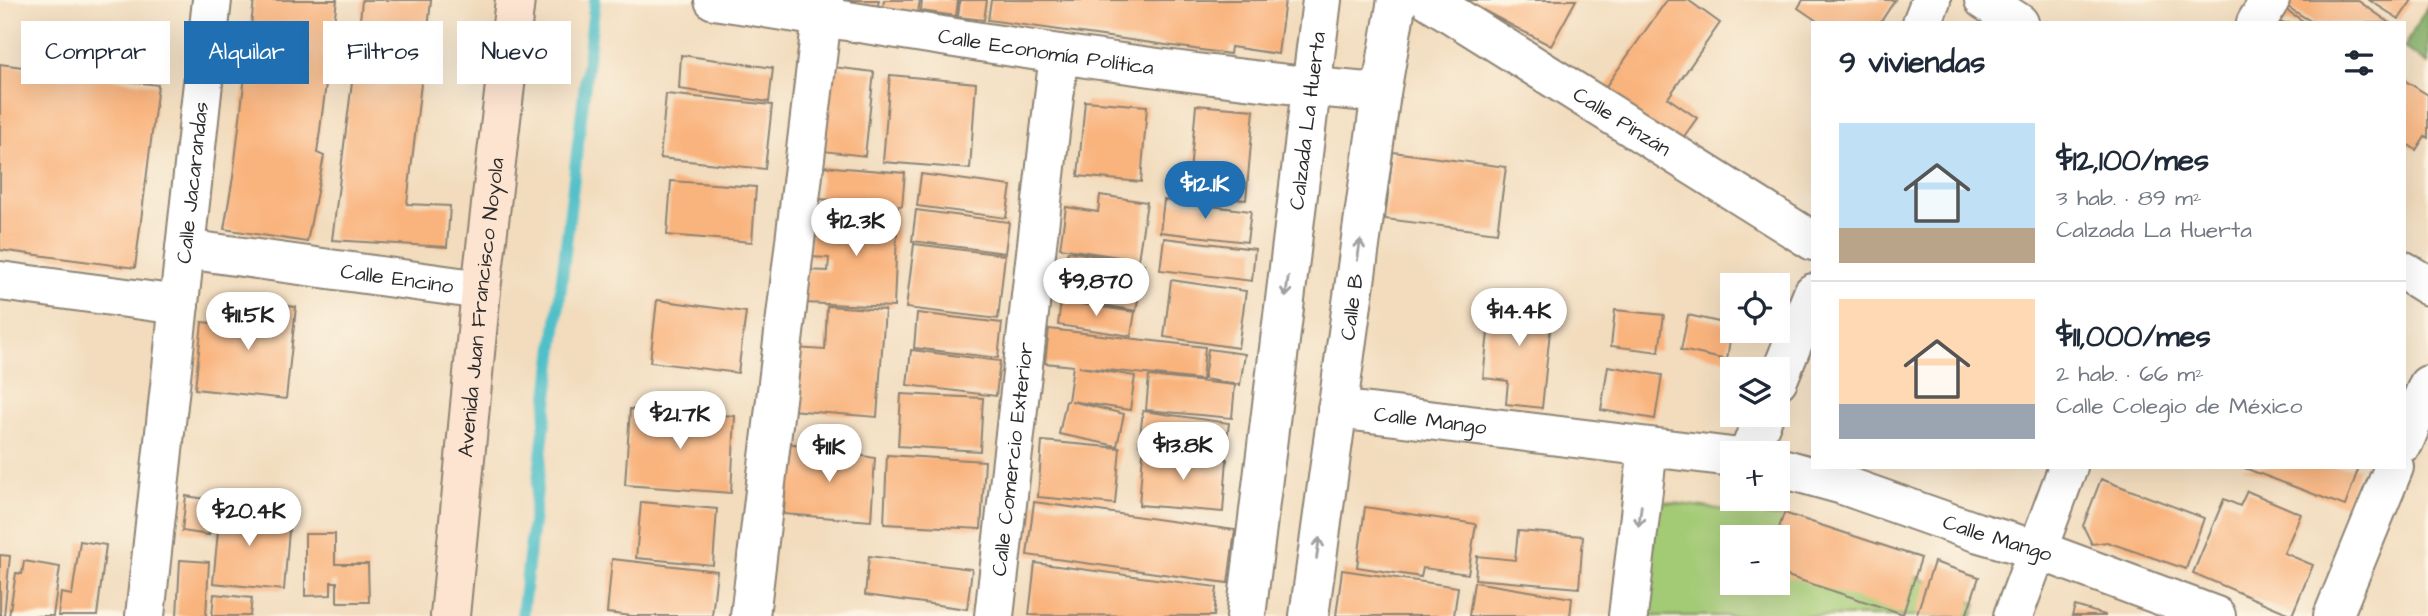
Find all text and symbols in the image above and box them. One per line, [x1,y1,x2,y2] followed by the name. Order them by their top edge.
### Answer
[21,21,170,84] chip: Comprar
[184,21,309,84] chip: Alquilar
[323,21,443,84] chip: Filtros
[457,21,571,84] chip: Nuevo
[936,22,1156,82] street label: Calle Economía Política
[1282,30,1333,211] street label: Calzada La Huerta
[1839,42,1985,84] text: 9 viviendas
[2340,44,2378,82] icon: filters
[1567,80,1676,163] street label: Calle Pinzán
[169,100,216,265] street label: Calle Jacarandas
[2056,140,2209,182] text: $12,100/mes
[1895,151,1979,235] icon: home
[451,156,511,459] street label: Avenida Juan Francisco Noyola
[1148,162,1262,221] pin: $12.1K
[1180,168,1230,200] text: $12.1K
[2056,182,2202,214] text: 3 hab. · 89 m²
[799,198,913,258] pin: $12.3K
[827,205,885,237] text: $12.3K
[2056,214,2252,246] text: Calzada La Huerta
[1352,239,1365,262] one-way arrow
[339,257,455,301] street label: Calle Encino
[1039,258,1153,318] pin: $9,870
[1059,265,1133,297] text: $9,870
[1333,272,1371,342] street label: Calle B
[1720,273,1790,595] map controls
[1720,273,1790,343] button: locate
[1281,275,1294,297] one-way arrow
[1462,288,1576,348] pin: $14.4K
[191,292,305,352] pin: $11.5K
[1487,295,1551,327] text: $14.4K
[222,299,274,331] text: $11.5K
[2056,316,2211,358] text: $11,000/mes
[1895,327,1979,411] icon: home
[985,340,1041,578] street label: Calle Comercio Exterior
[1720,357,1790,427] button: layers
[2056,358,2204,390] text: 2 hab. · 66 m²
[2056,390,2302,422] text: Calle Colegio de México
[623,392,737,451] pin: $21.7K
[650,398,710,430] text: $21.7K
[1372,400,1488,443] street label: Calle Mango
[1126,422,1240,482] pin: $13.8K
[788,424,870,484] pin: $11K
[1153,429,1213,461] text: $13.8K
[813,431,845,463] text: $11K
[1720,441,1790,511] button: +
[192,489,306,548] pin: $20.4K
[212,495,286,527] text: $20.4K
[1634,504,1647,527] one-way arrow
[1939,507,2057,569] street label: Calle Mango
[1720,525,1790,595] button: −
[1311,538,1324,560] one-way arrow

